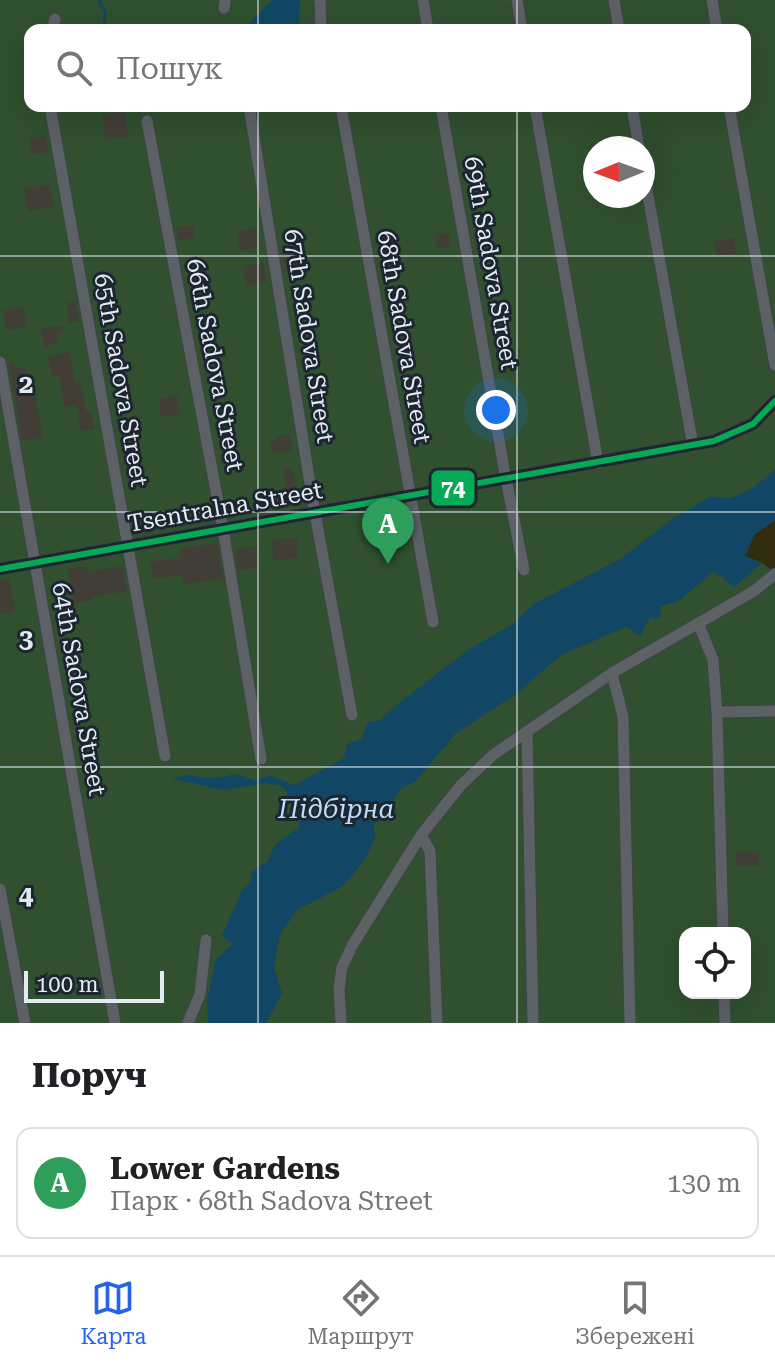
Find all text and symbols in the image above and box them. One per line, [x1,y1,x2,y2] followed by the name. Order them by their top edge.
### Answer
[24,24,751,112] search box
[52,46,96,90] icon: search
[116,51,223,86] text: Пошук
[583,136,655,208] north arrow
[458,154,524,372] street label: 69th Sadova Street
[278,227,340,445] street label: 67th Sadova Street
[371,228,437,446] street label: 68th Sadova Street
[181,256,249,474] street label: 66th Sadova Street
[88,271,154,489] street label: 65th Sadova Street
[19,369,33,399] text: 2
[476,390,516,430] your location
[430,469,476,507] line badge: 74
[125,476,325,538] street label: Tsentralna Street
[441,476,466,501] text: 74
[362,498,414,564] pin: A
[46,580,112,798] street label: 64th Sadova Street
[19,624,33,654] text: 3
[277,794,394,824] water label: Підбірна
[19,880,34,910] text: 4
[679,927,751,999] map controls
[679,927,751,999] button: locate
[24,967,164,1003] scale bar
[36,972,99,997] text: 100 m
[32,1055,147,1095] text: Поруч
[110,1151,340,1186] text: Lower Gardens
[51,1168,69,1198] text: A
[667,1168,741,1198] text: 130 m
[110,1186,433,1216] text: Парк · 68th Sadova Street
[81,1276,146,1349] tab: Карта
[307,1276,414,1349] tab: Маршрут
[575,1276,694,1349] tab: Збережені

